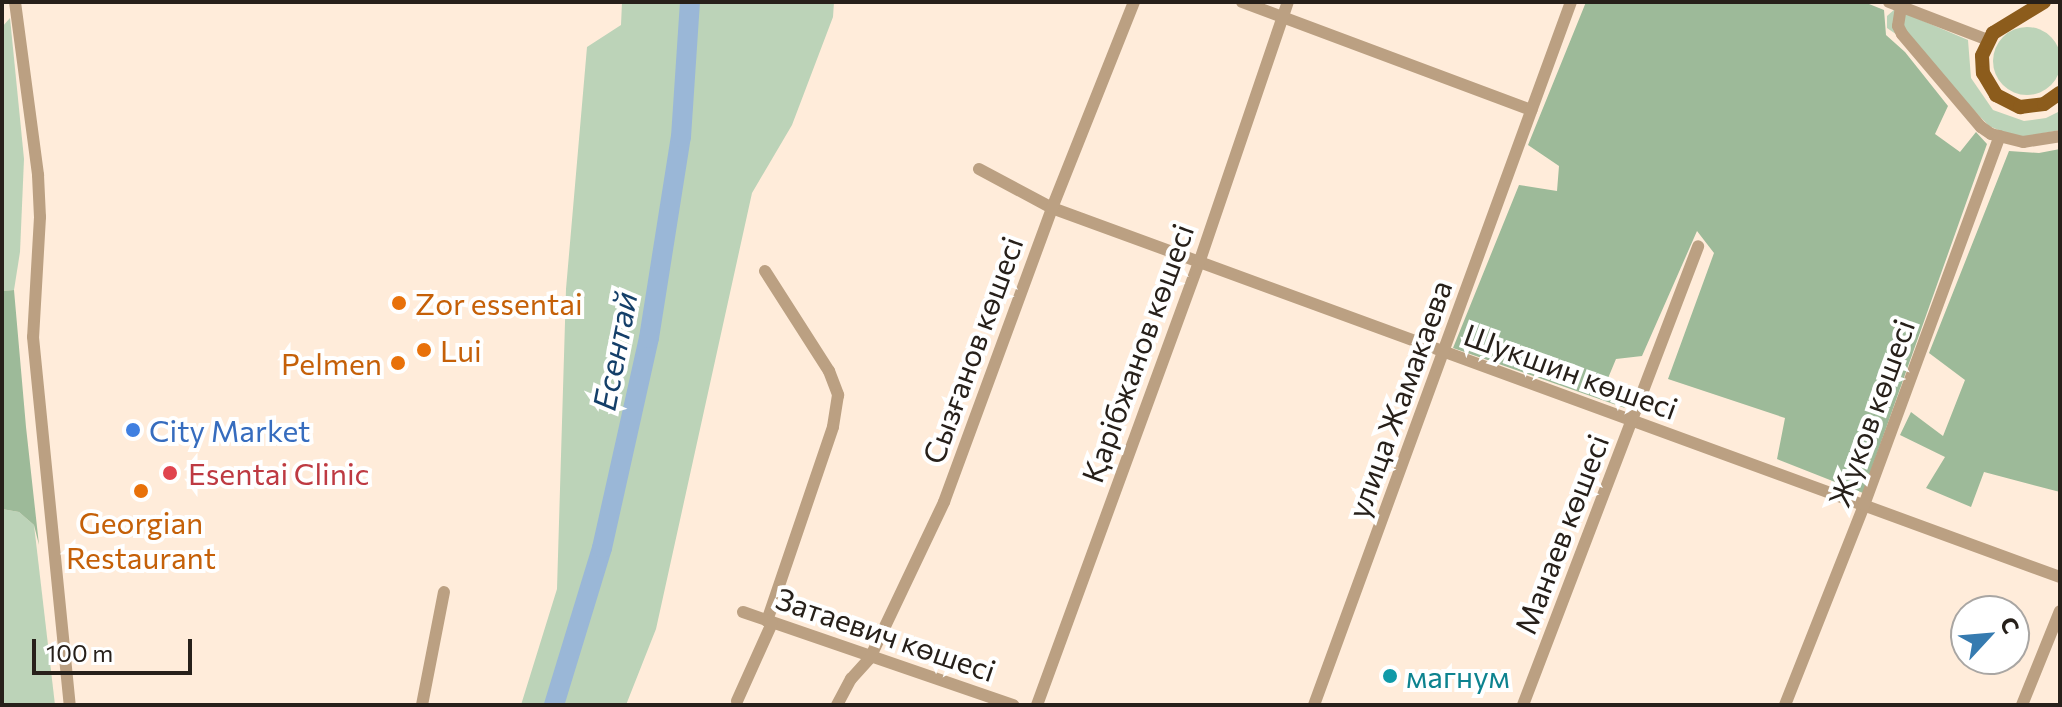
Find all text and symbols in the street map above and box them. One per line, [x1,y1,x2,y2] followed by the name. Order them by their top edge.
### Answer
[1074,219,1200,487] street label: Қарібжанов көшесі
[914,232,1030,468] street label: Сызғанов көшесі
[1339,275,1459,523] street label: улица Жамакаева
[415,285,583,321] place label: Zor essentai
[584,288,644,414] water label: Есентай
[390,294,408,312] marker: Zor essentai
[1820,314,1922,512] street label: Жуков көшесі
[1459,316,1683,426] street label: Шукшин көшесі
[440,332,482,368] place label: Lui
[415,341,433,359] marker: Lui
[281,345,382,381] place label: Pelmen
[389,354,407,372] marker: Pelmen
[149,412,310,448] place label: City Market
[124,421,142,439] marker: City Market
[1506,429,1616,639] street label: Манаев көшесі
[188,455,369,491] place label: Esentai Clinic
[159,462,181,484] marker: Esentai Clinic
[132,482,150,500] marker: Georgian Restaurant
[66,504,216,574] place label: Georgian Restaurant
[772,580,1000,688] street label: Затаевич көшесі
[1950,595,2030,675] north arrow
[1995,612,2026,638] text: С
[36,623,196,673] scale bar
[46,638,113,667] text: 100 m
[1406,658,1510,694] place label: магнум
[1381,667,1399,685] marker: магнум

